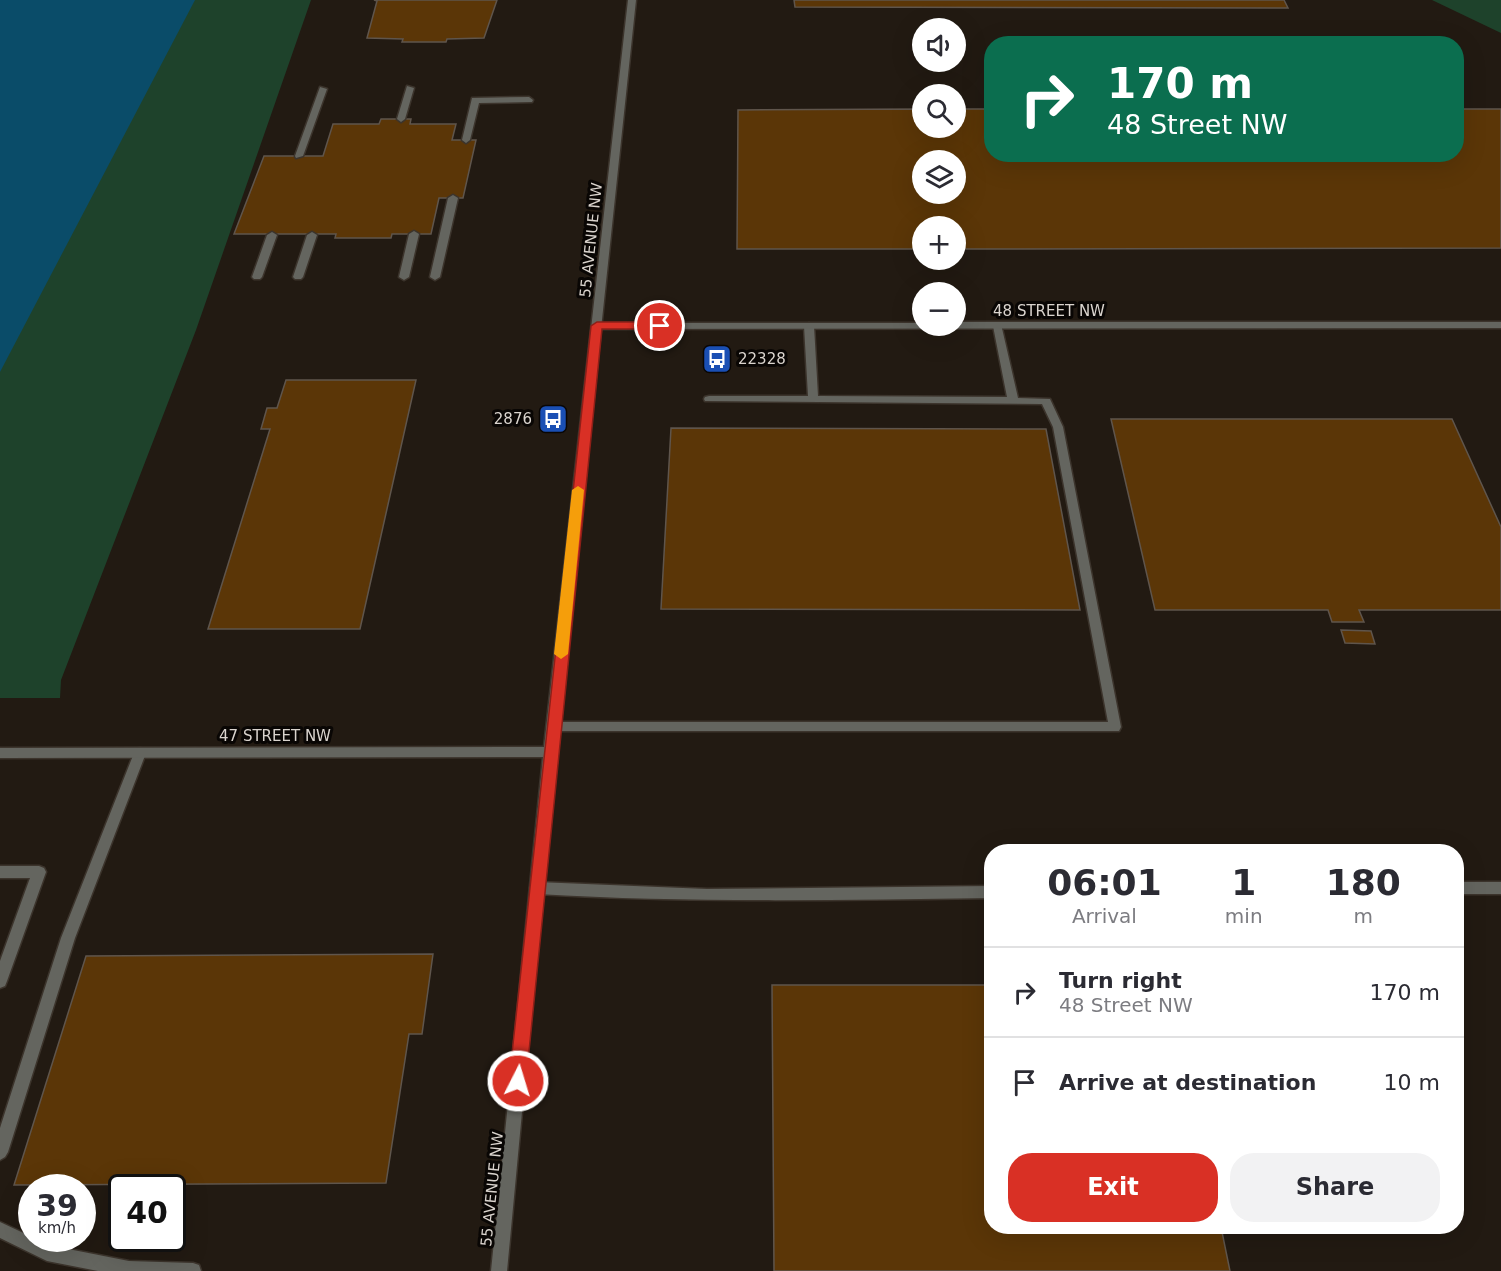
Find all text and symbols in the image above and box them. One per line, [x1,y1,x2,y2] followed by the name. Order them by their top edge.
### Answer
[912,18,966,336] map controls
[912,18,966,72] button: sound
[1107,59,1253,108] text: 170 m
[1008,60,1086,138] icon: right
[912,84,966,138] button: search
[1107,109,1287,140] text: 48 Street NW
[912,150,966,204] button: layers
[576,182,606,298] street label: 55 AVENUE NW
[912,216,966,270] button: +
[912,282,966,336] button: −
[634,300,685,351] pin
[993,302,1105,320] street label: 48 STREET NW
[643,309,676,342] icon: arrive
[701,343,733,375] bus stop icon: 22328
[738,350,786,368] place label: 22328
[537,403,569,435] bus stop icon: 2876
[494,410,532,428] place label: 2876
[219,727,331,745] street label: 47 STREET NW
[1047,862,1162,903] text: 06:01
[1231,862,1256,903] text: 1
[1326,862,1401,903] text: 180
[1072,904,1137,928] text: Arrival
[1225,904,1263,928] text: min
[1354,904,1373,928] text: m
[1059,968,1182,993] text: Turn right
[1008,976,1041,1009] icon: right
[1370,980,1440,1005] text: 170 m
[1059,993,1193,1017] text: 48 Street NW
[486,1049,550,1113] position arrow
[1008,1066,1041,1099] icon: arrive
[1059,1070,1316,1095] text: Arrive at destination
[1384,1070,1440,1095] text: 10 m
[477,1131,507,1247] street label: 55 AVENUE NW
[1008,1153,1218,1222] button: Exit
[1230,1153,1440,1222] button: Share
[108,1174,186,1252] speed limit sign: 40
[36,1188,78,1223] text: 39
[38,1219,76,1237] text: km/h

